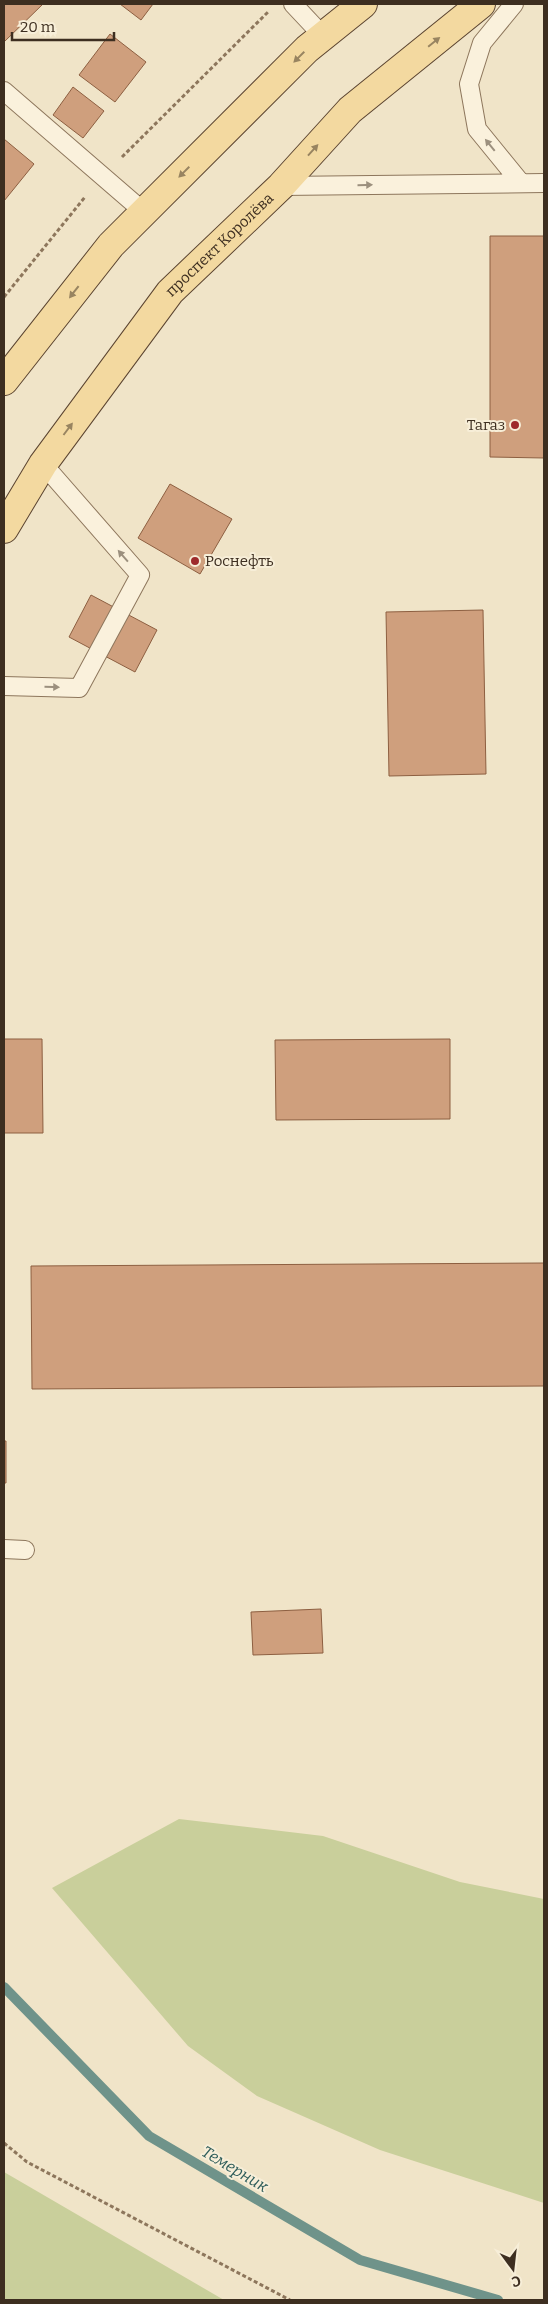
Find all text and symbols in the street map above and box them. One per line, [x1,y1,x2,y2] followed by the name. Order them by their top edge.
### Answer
[12,10,115,42] scale bar
[20,18,56,36] text: 20 m
[427,36,440,47] one-way arrow
[293,51,305,63] one-way arrow
[485,139,496,152] one-way arrow
[307,145,319,157] one-way arrow
[178,166,190,178] one-way arrow
[357,180,373,188] one-way arrow
[162,189,277,300] street label: проспект Королёва
[69,285,80,298] one-way arrow
[467,416,505,434] place label: Тагаз
[509,419,521,431] marker: Тагаз
[63,423,74,436] one-way arrow
[117,550,129,562] one-way arrow
[205,552,274,570] place label: Роснефть
[189,555,201,567] marker: Роснефть
[45,684,61,692] one-way arrow
[198,2142,272,2197] water label: Темерник
[488,2244,538,2294] north arrow
[510,2272,523,2290] text: С

